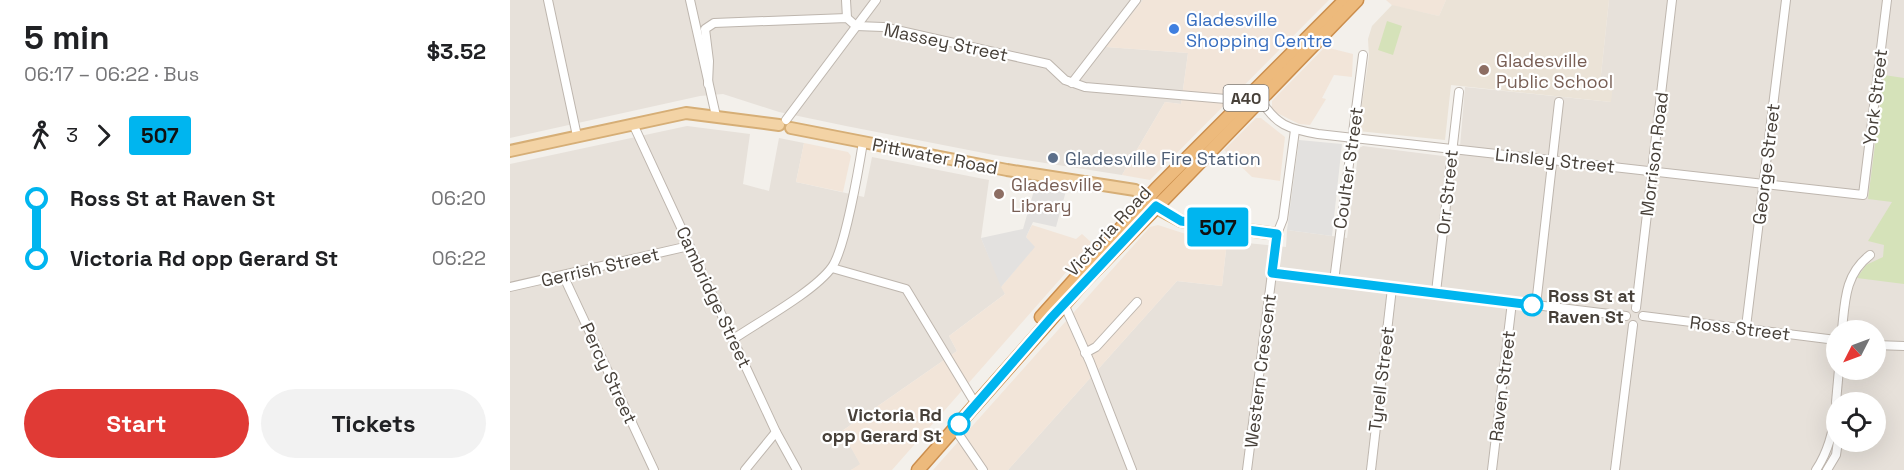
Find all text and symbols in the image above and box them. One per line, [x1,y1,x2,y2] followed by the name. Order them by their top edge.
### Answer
[1186,8,1332,52] place label: Gladesville Shopping Centre
[24,17,109,59] text: 5 min
[882,18,1010,66] street label: Massey Street
[1167,22,1181,36] marker: Gladesville Shopping Centre
[427,37,486,65] text: $3.52
[1858,48,1892,146] street label: York Street
[1496,49,1613,93] place label: Gladesville Public School
[24,61,199,87] text: 06:17 – 06:22 · Bus
[1477,63,1491,77] marker: Gladesville Public School
[1224,85,1268,111] road number: A40
[1635,90,1673,218] street label: Morrison Road
[1747,102,1785,226] street label: George Street
[1328,105,1368,231] street label: Coulter Street
[24,119,57,152] icon: walk
[87,119,120,152] icon: forward
[66,122,78,148] text: 3
[141,122,179,149] text: 507
[870,133,1000,179] street label: Pittwater Road
[1494,142,1616,178] street label: Linsley Street
[1065,147,1261,170] place label: Gladesville Fire Station
[1431,148,1463,236] street label: Orr Street
[1046,151,1060,165] marker: Gladesville Fire Station
[1011,173,1102,217] place label: Gladesville Library
[1060,181,1156,281] street label: Victoria Road
[70,184,275,212] text: Ross St at Raven St
[431,185,486,211] text: 06:20
[992,187,1006,201] marker: Gladesville Library
[1184,208,1252,246] line badge: 507
[1199,214,1237,241] text: 507
[671,223,757,371] street label: Cambridge Street
[539,242,661,292] street label: Gerrish Street
[70,244,338,272] text: Victoria Rd opp Gerard St
[432,245,486,271] text: 06:22
[1548,284,1635,328] place label: Ross St at Raven St
[1239,293,1281,449] street label: Western Crescent
[1521,294,1543,316] marker: Ross St at Raven St
[1688,310,1792,346] street label: Ross Street
[576,319,642,427] street label: Percy Street
[1826,320,1886,380] north arrow
[1826,320,1886,452] map controls
[1363,325,1399,433] street label: Tyrell Street
[1484,329,1520,443] street label: Raven Street
[24,389,249,458] button: Start
[261,389,486,458] button: Tickets
[1826,392,1886,452] button: locate
[822,403,942,447] place label: Victoria Rd opp Gerard St
[948,413,970,435] marker: Victoria Rd opp Gerard St

